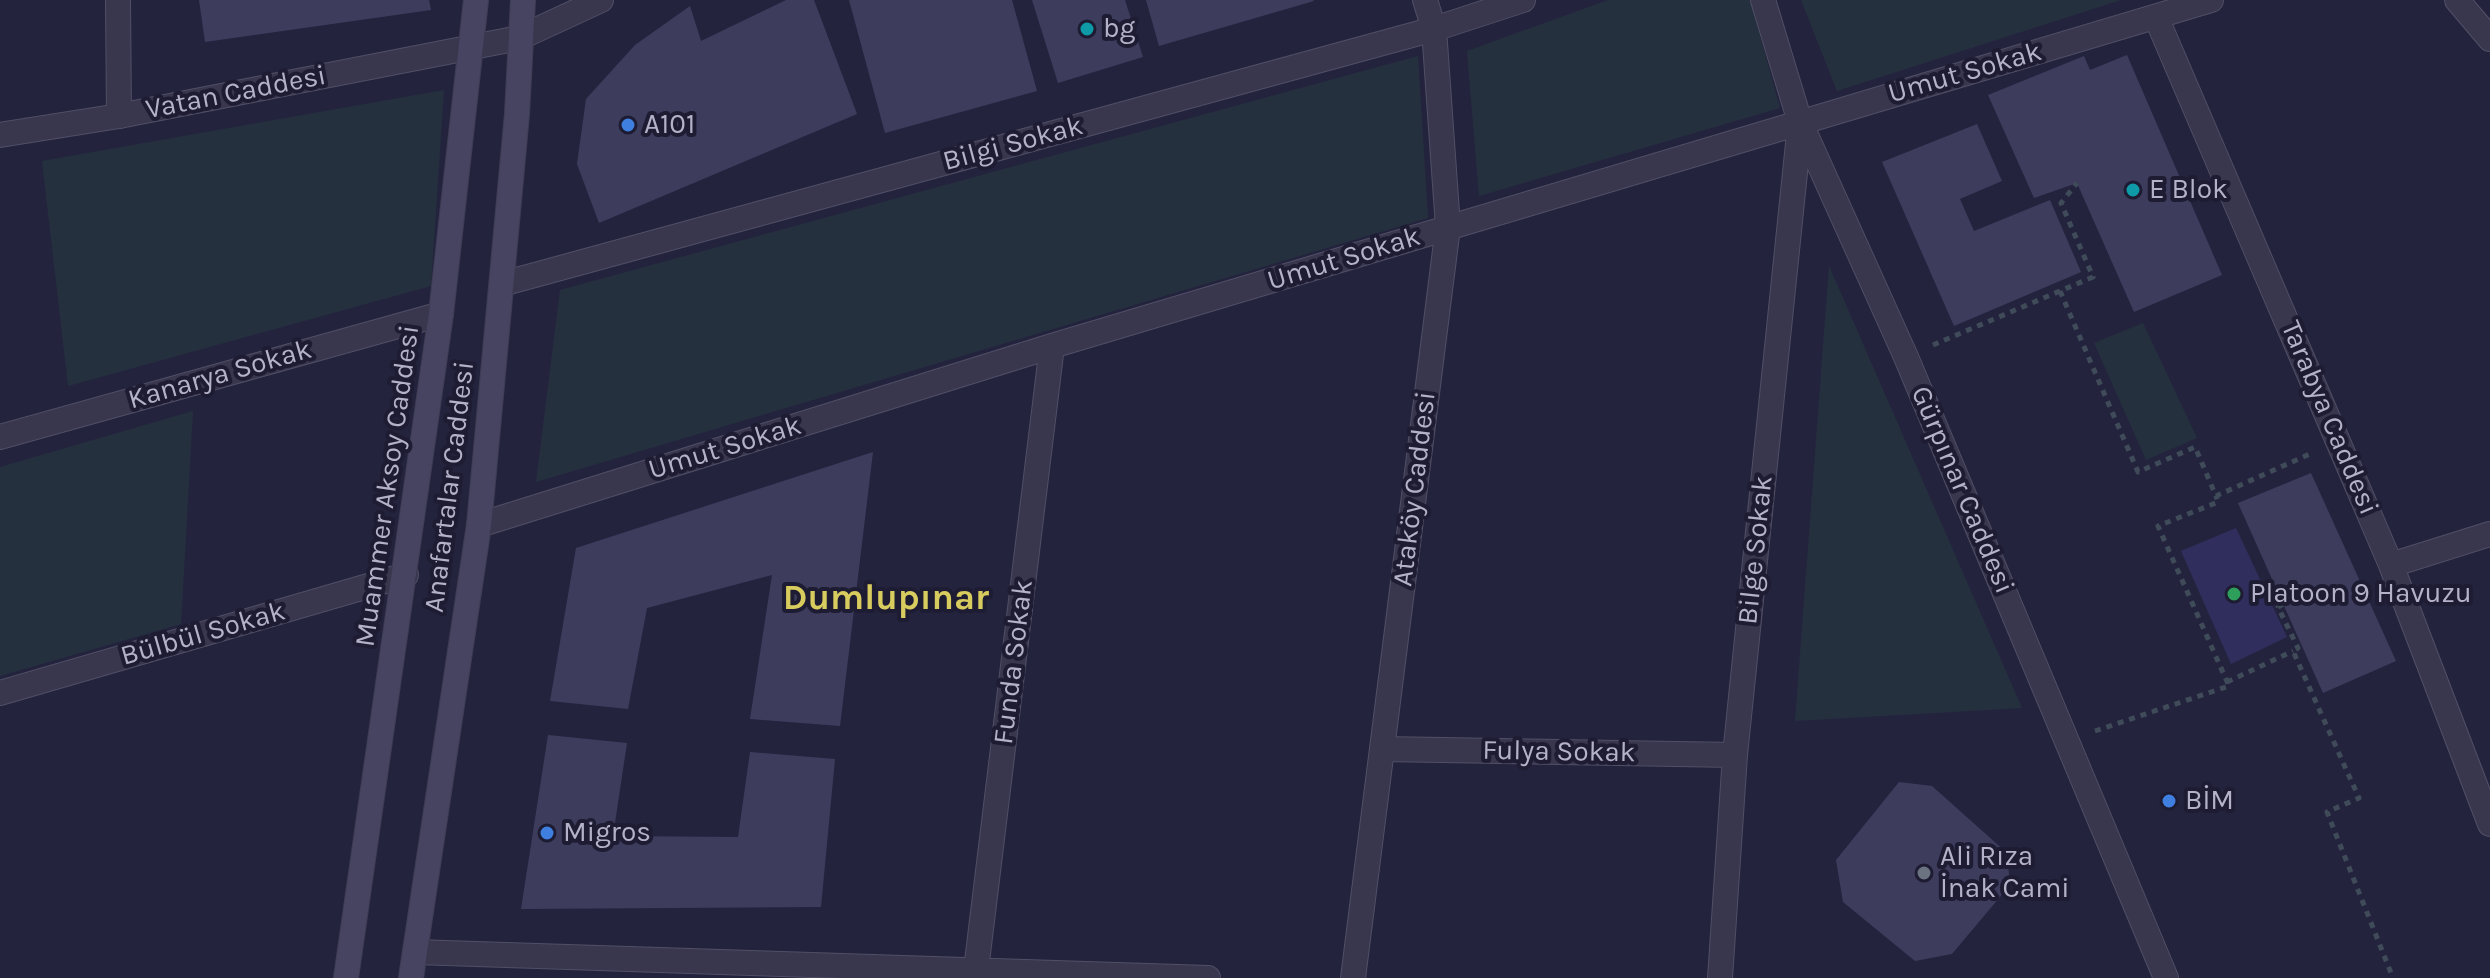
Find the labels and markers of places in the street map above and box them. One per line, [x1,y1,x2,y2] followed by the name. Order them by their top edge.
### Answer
[1103,12,1135,46] place label: bg
[1078,20,1096,38] marker: bg
[644,108,695,142] place label: A101
[619,116,637,134] marker: A101
[2149,173,2228,207] place label: E Blok
[2124,181,2142,199] marker: E Blok
[2250,577,2472,611] place label: Platoon 9 Havuzu
[2225,585,2243,603] marker: Platoon 9 Havuzu
[2185,784,2234,818] place label: BİM
[2160,792,2178,810] marker: BİM
[563,816,651,850] place label: Migros
[538,824,556,842] marker: Migros
[1940,840,2070,906] place label: Ali Rıza İnak Cami
[1915,864,1933,882] marker: Ali Rıza İnak Cami

